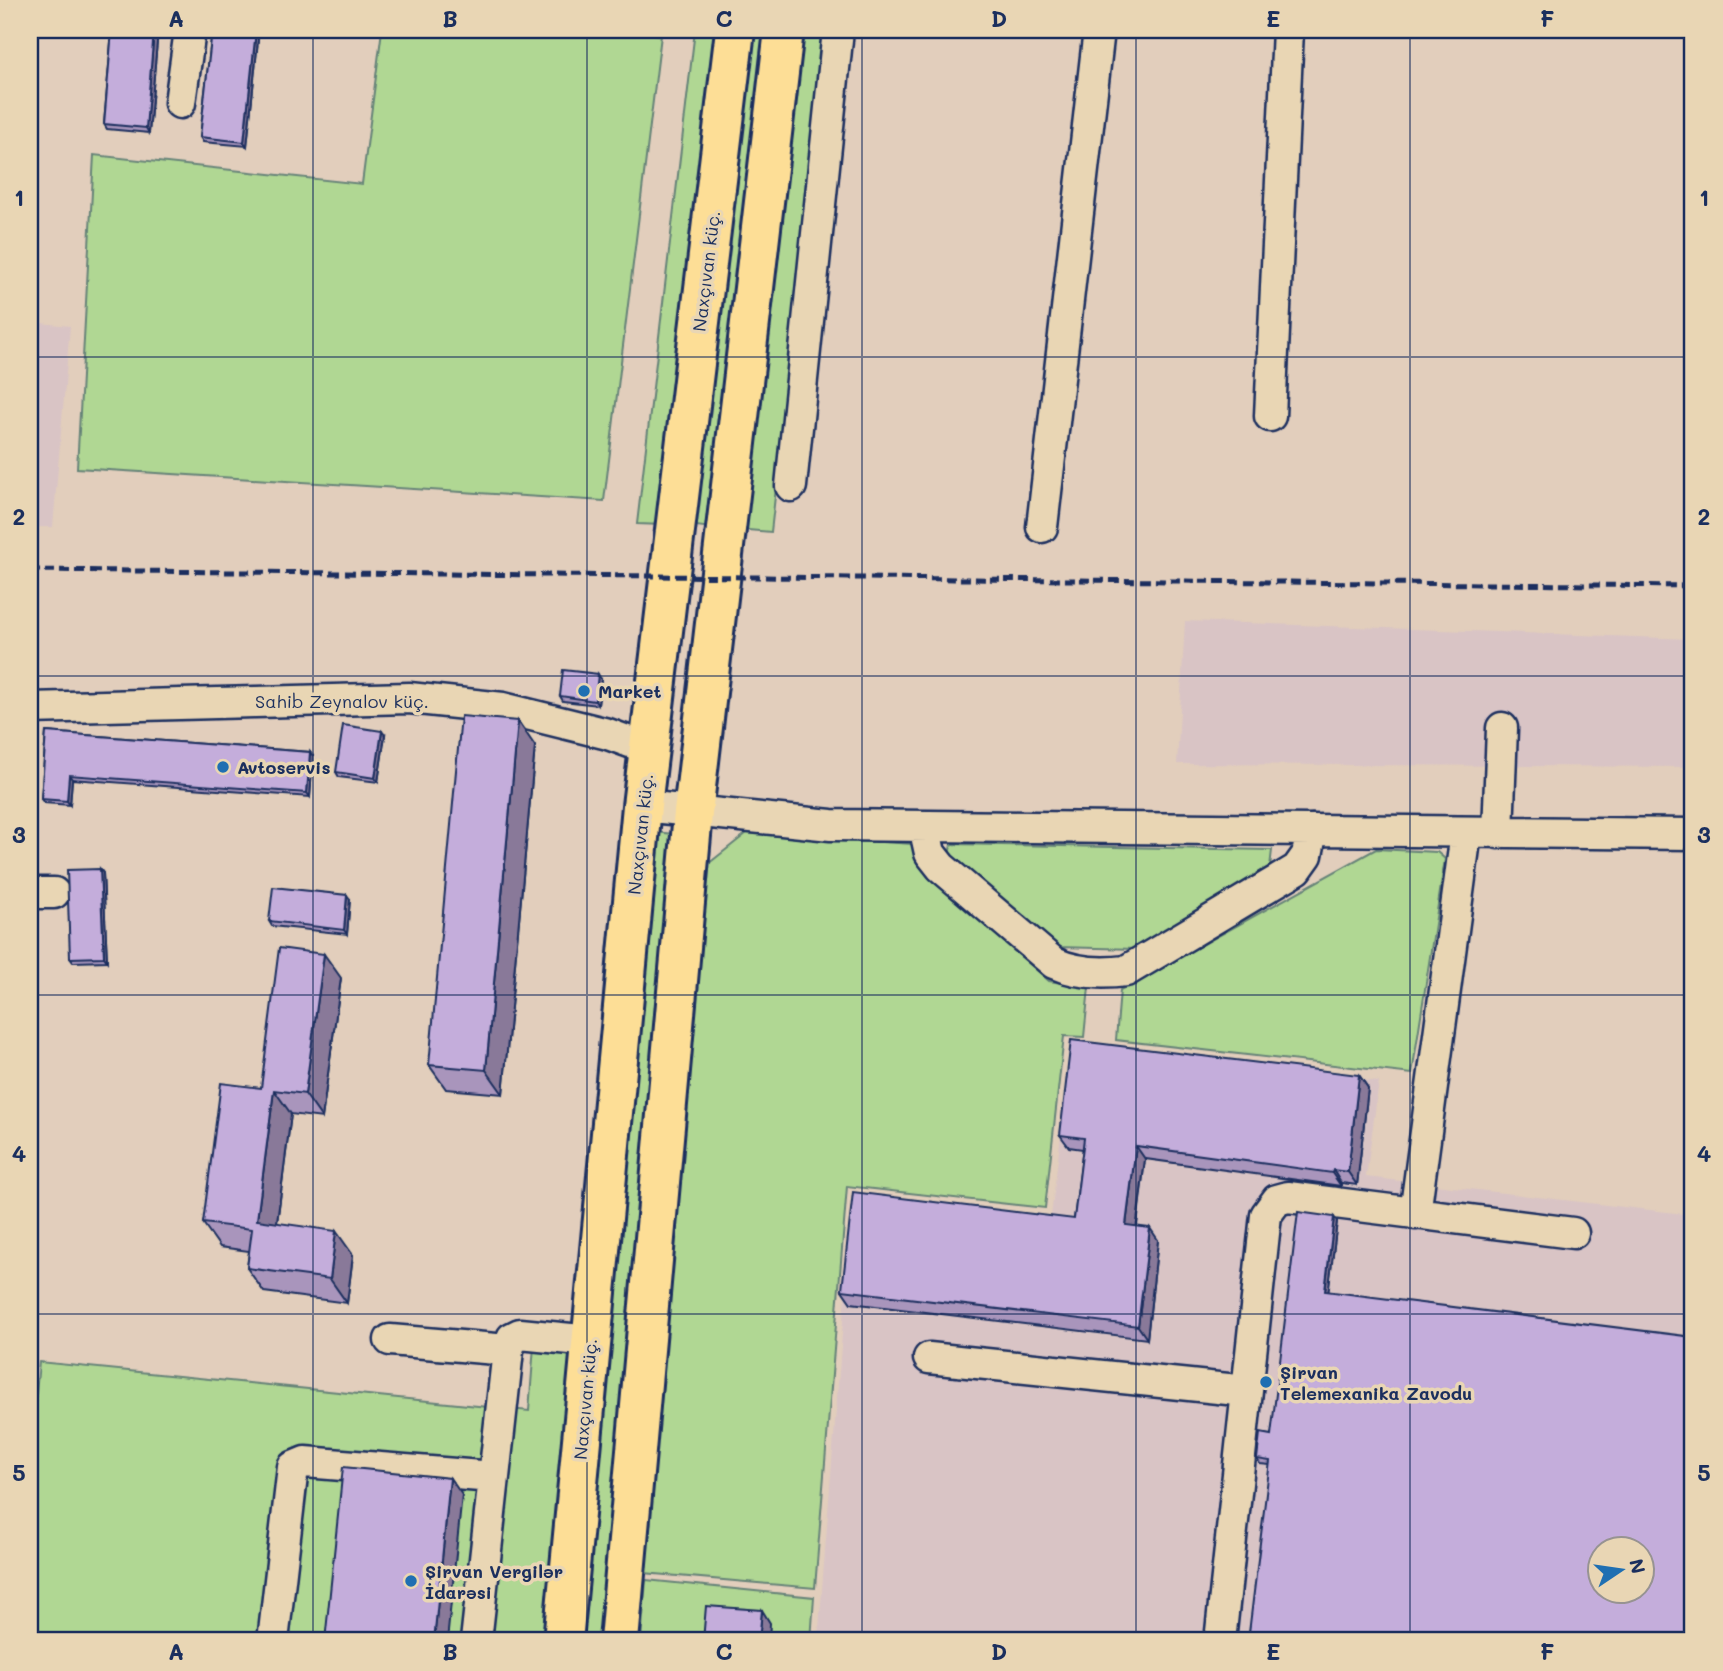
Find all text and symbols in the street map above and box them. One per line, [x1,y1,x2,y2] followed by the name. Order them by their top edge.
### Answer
[168,3,184,33] text: A
[442,3,458,33] text: B
[715,3,733,33] text: C
[991,3,1007,33] text: D
[1266,3,1280,33] text: E
[1540,3,1554,33] text: F
[14,182,24,212] text: 1
[1699,182,1709,212] text: 1
[687,209,725,333] street label: Naxçıvan küç.
[13,501,25,531] text: 2
[1698,501,1710,531] text: 2
[598,679,661,703] place label: Market
[576,683,592,699] marker: Market
[255,689,429,713] street label: Sahib Zeynalov küç.
[237,755,331,779] place label: Avtoservis
[215,759,231,775] marker: Avtoservis
[622,772,658,896] street label: Naxçıvan küç.
[12,819,26,849] text: 3
[1697,819,1711,849] text: 3
[12,1138,26,1168] text: 4
[1697,1138,1711,1168] text: 4
[568,1337,602,1461] street label: Naxçıvan küç.
[1280,1360,1472,1405] place label: Şirvan Telemexanika Zavodu
[1258,1374,1274,1390] marker: Şirvan Telemexanika Zavodu
[12,1457,26,1487] text: 5
[1697,1457,1711,1487] text: 5
[1586,1534,1656,1604] north arrow
[1624,1556,1652,1576] text: N
[425,1559,563,1604] place label: Şirvan Vergilər İdarəsi
[403,1573,419,1589] marker: Şirvan Vergilər İdarəsi
[168,1636,184,1666] text: A
[442,1636,458,1666] text: B
[715,1636,733,1666] text: C
[991,1636,1007,1666] text: D
[1266,1636,1280,1666] text: E
[1540,1636,1554,1666] text: F

